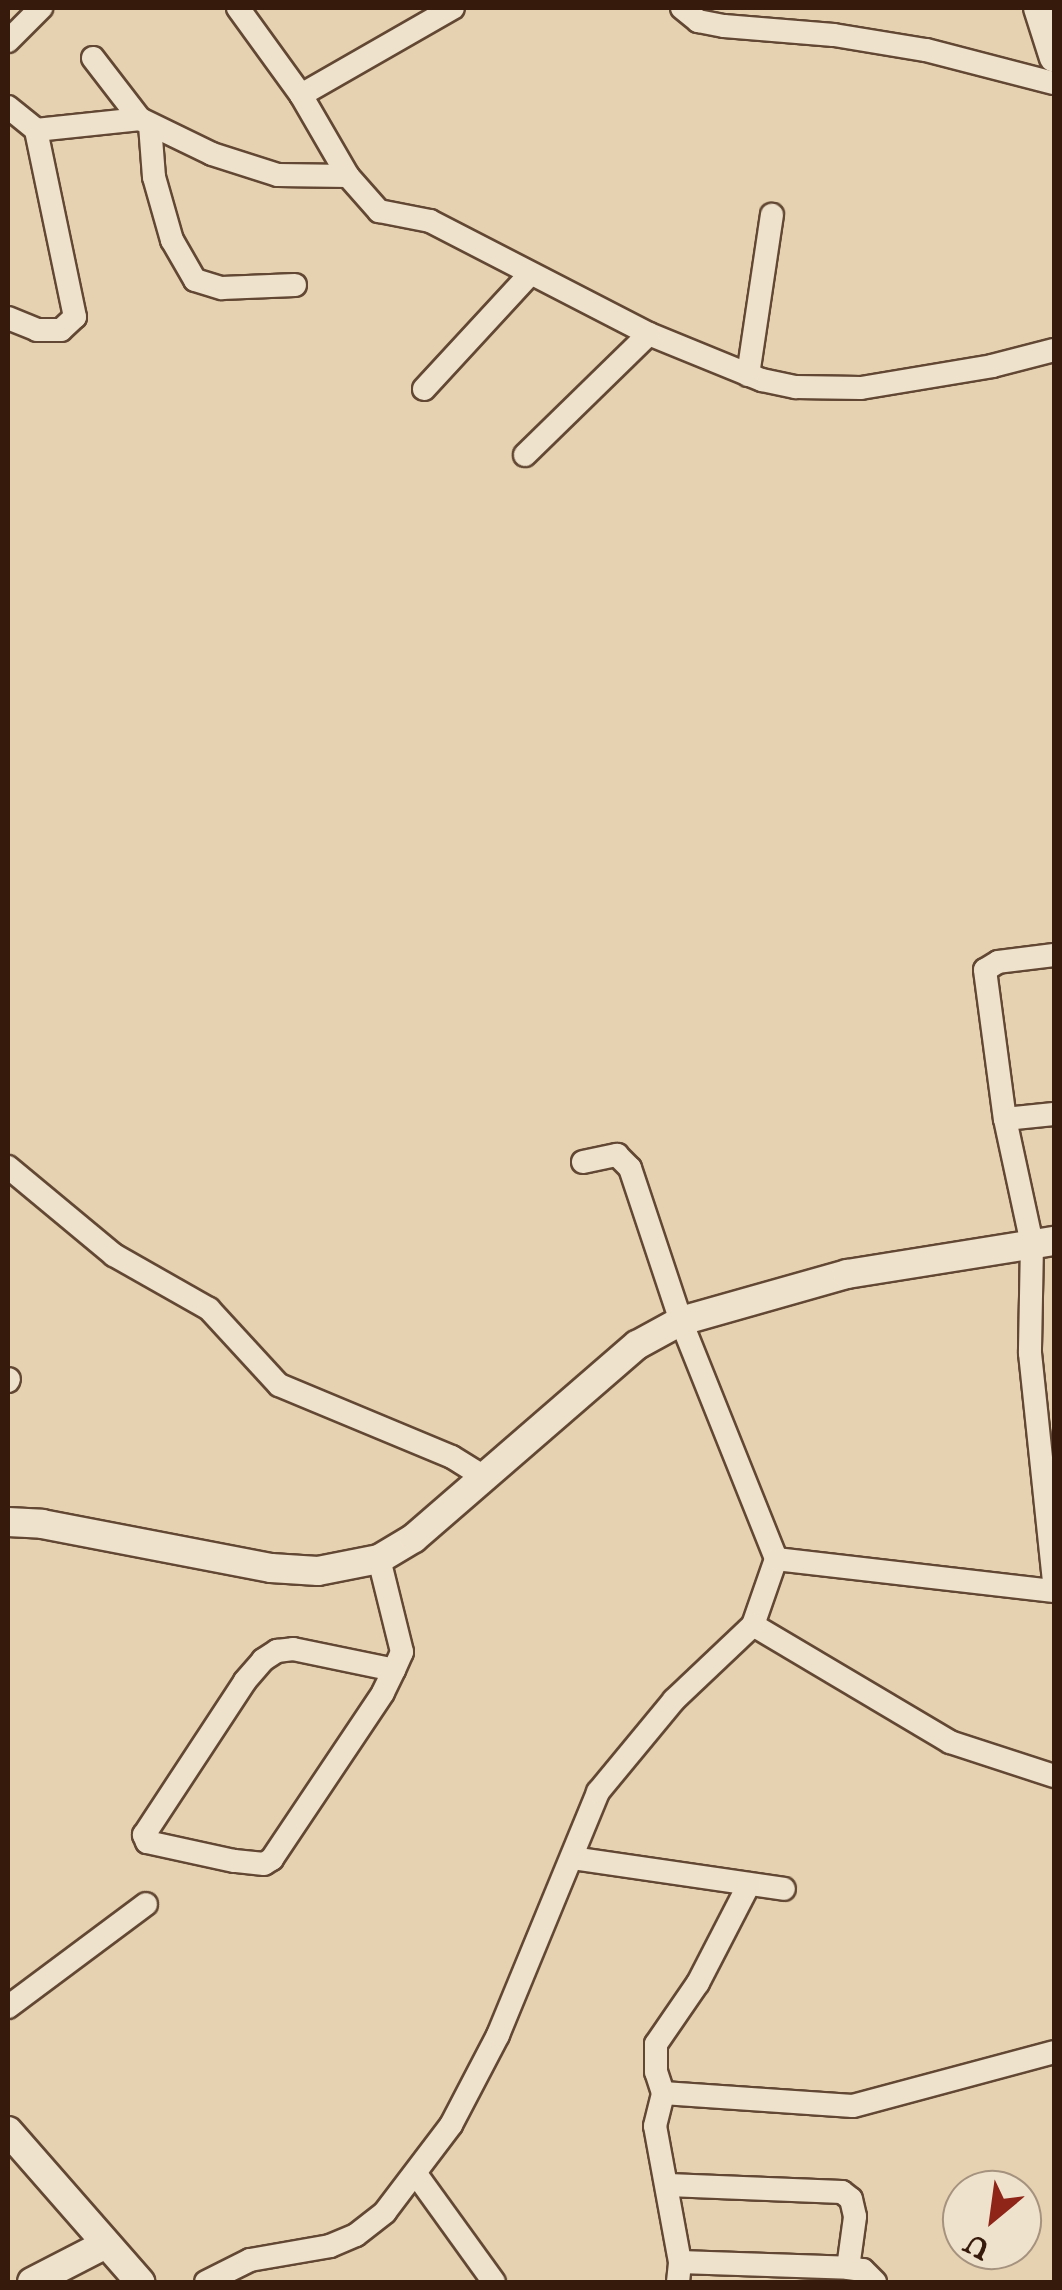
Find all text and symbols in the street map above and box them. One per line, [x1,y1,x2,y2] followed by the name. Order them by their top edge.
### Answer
[942,2170,1042,2270] north arrow
[959,2224,997,2266] text: U

